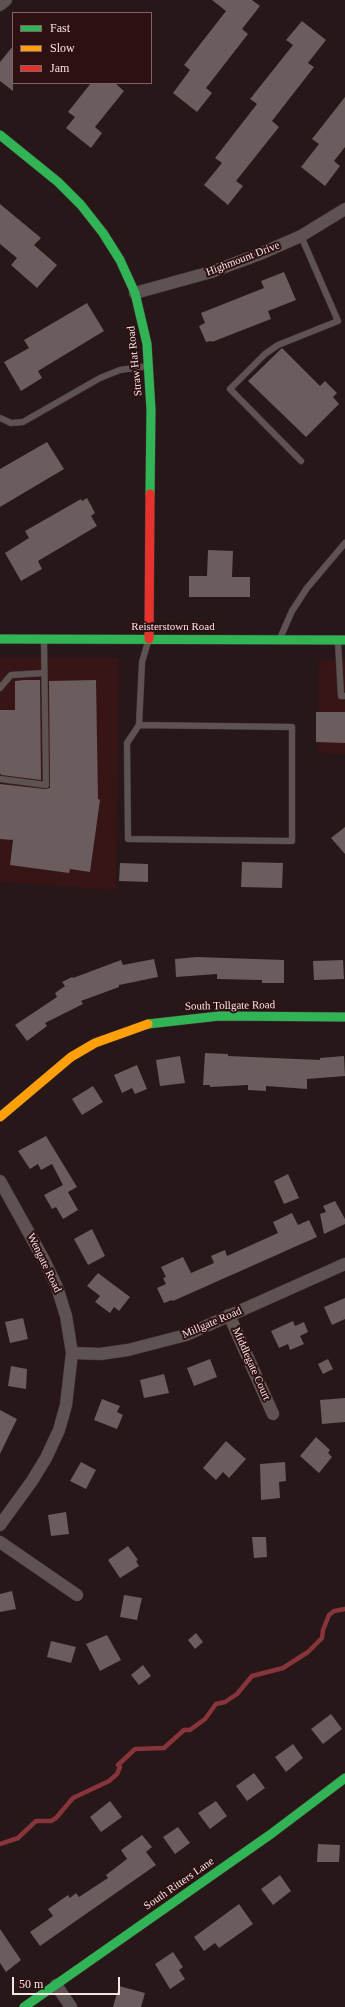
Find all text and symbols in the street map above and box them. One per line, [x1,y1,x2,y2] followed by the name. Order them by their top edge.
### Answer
[12,12,152,84] legend
[50,21,70,35] text: Fast
[50,41,75,55] text: Slow
[50,61,69,75] text: Jam
[204,239,282,279] street label: Highmount Drive
[125,325,145,397] street label: Straw Hat Road
[131,620,215,634] street label: Reisterstown Road
[185,999,275,1013] street label: South Tollgate Road
[24,1231,64,1295] street label: Wengate Road
[180,1305,244,1341] street label: Millgate Road
[229,1326,273,1402] street label: Middlegate Court
[141,1855,217,1913] street label: South Ritters Lane
[14,1969,122,1995] scale bar
[19,1977,43,1991] text: 50 m

